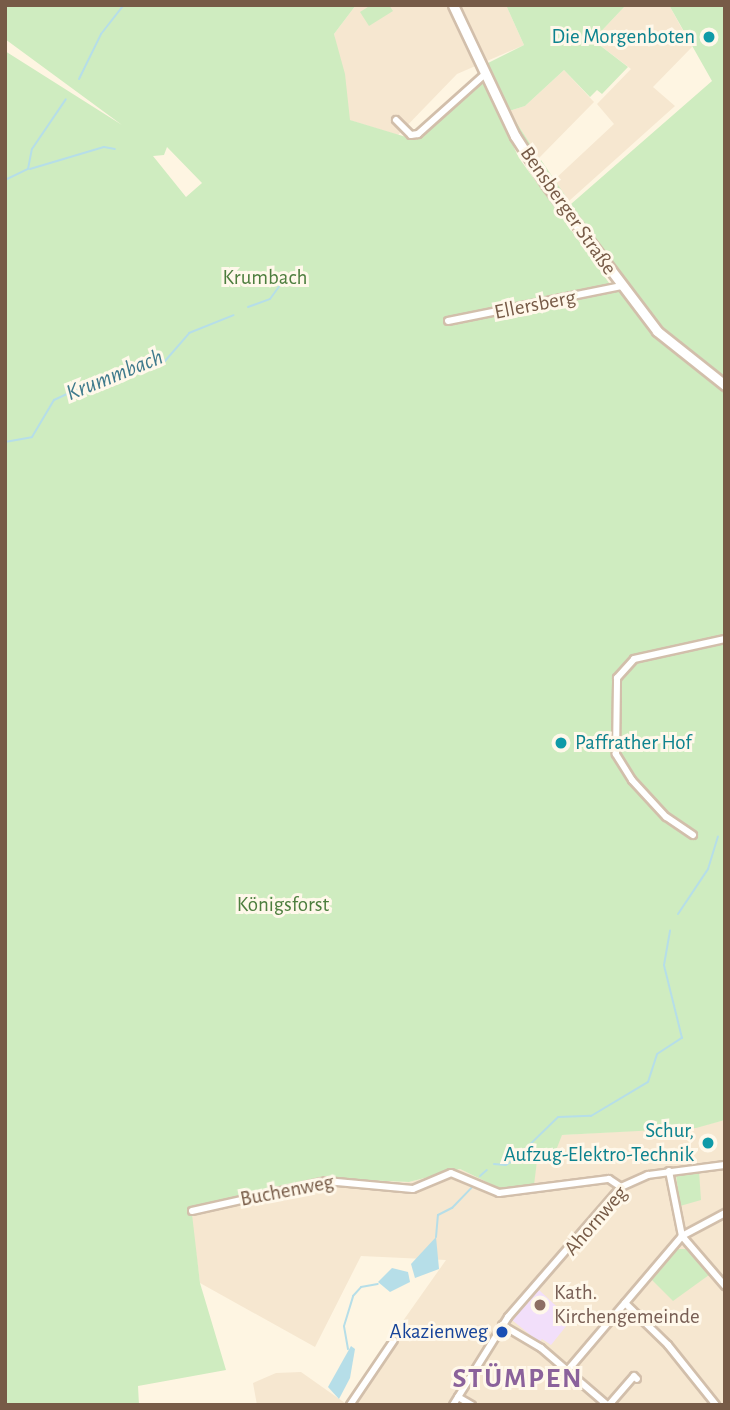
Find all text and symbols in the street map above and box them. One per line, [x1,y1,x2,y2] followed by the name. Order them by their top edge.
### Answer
[551,24,695,50] place label: Die Morgenboten
[701,29,717,45] marker: Die Morgenboten
[514,142,622,280] street label: Bensberger Straße
[223,265,307,291] park label: Krumbach
[492,285,578,325] street label: Ellersberg
[63,344,167,408] water label: Krummbach
[575,730,692,756] place label: Paffrather Hof
[553,735,569,751] marker: Paffrather Hof
[237,892,329,918] park label: Königsforst
[504,1118,694,1168] place label: Schur, Aufzug-Elektro-Technik
[700,1135,716,1151] marker: Schur, Aufzug-Elektro-Technik
[238,1170,336,1212] street label: Buchenweg
[559,1181,633,1261] street label: Ahornweg
[554,1280,700,1330] place label: Kath. Kirchengemeinde
[532,1297,548,1313] marker: Kath. Kirchengemeinde
[390,1319,488,1345] place label: Akazienweg
[494,1324,510,1340] marker: Akazienweg
[453,1362,583,1396] district label: STÜMPEN

